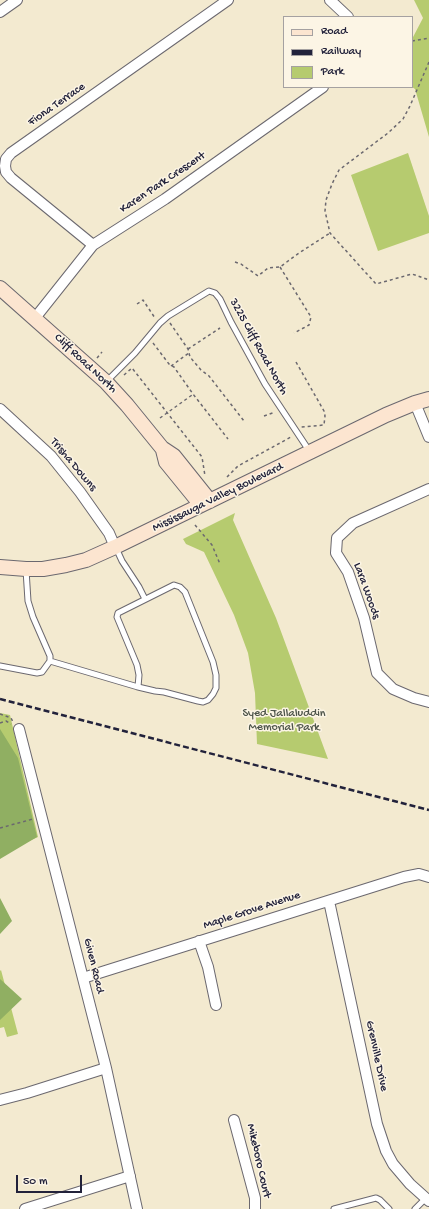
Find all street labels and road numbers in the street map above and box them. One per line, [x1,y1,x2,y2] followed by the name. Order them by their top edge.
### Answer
[26,80,88,130] street label: Fiona Terrace
[117,149,209,217] street label: Karen Park Crescent
[226,296,290,398] street label: 3225 Cliff Road North
[51,331,119,397] street label: Cliff Road North
[46,435,100,495] street label: Trisha Downs
[150,460,286,536] street label: Mississauga Valley Boulevard
[349,561,383,621] street label: Lara Woods
[202,889,302,933] street label: Maple Grove Avenue
[79,937,107,995] street label: Given Road
[361,1019,391,1093] street label: Grenville Drive
[242,1122,274,1200] street label: Mikeboro Court

